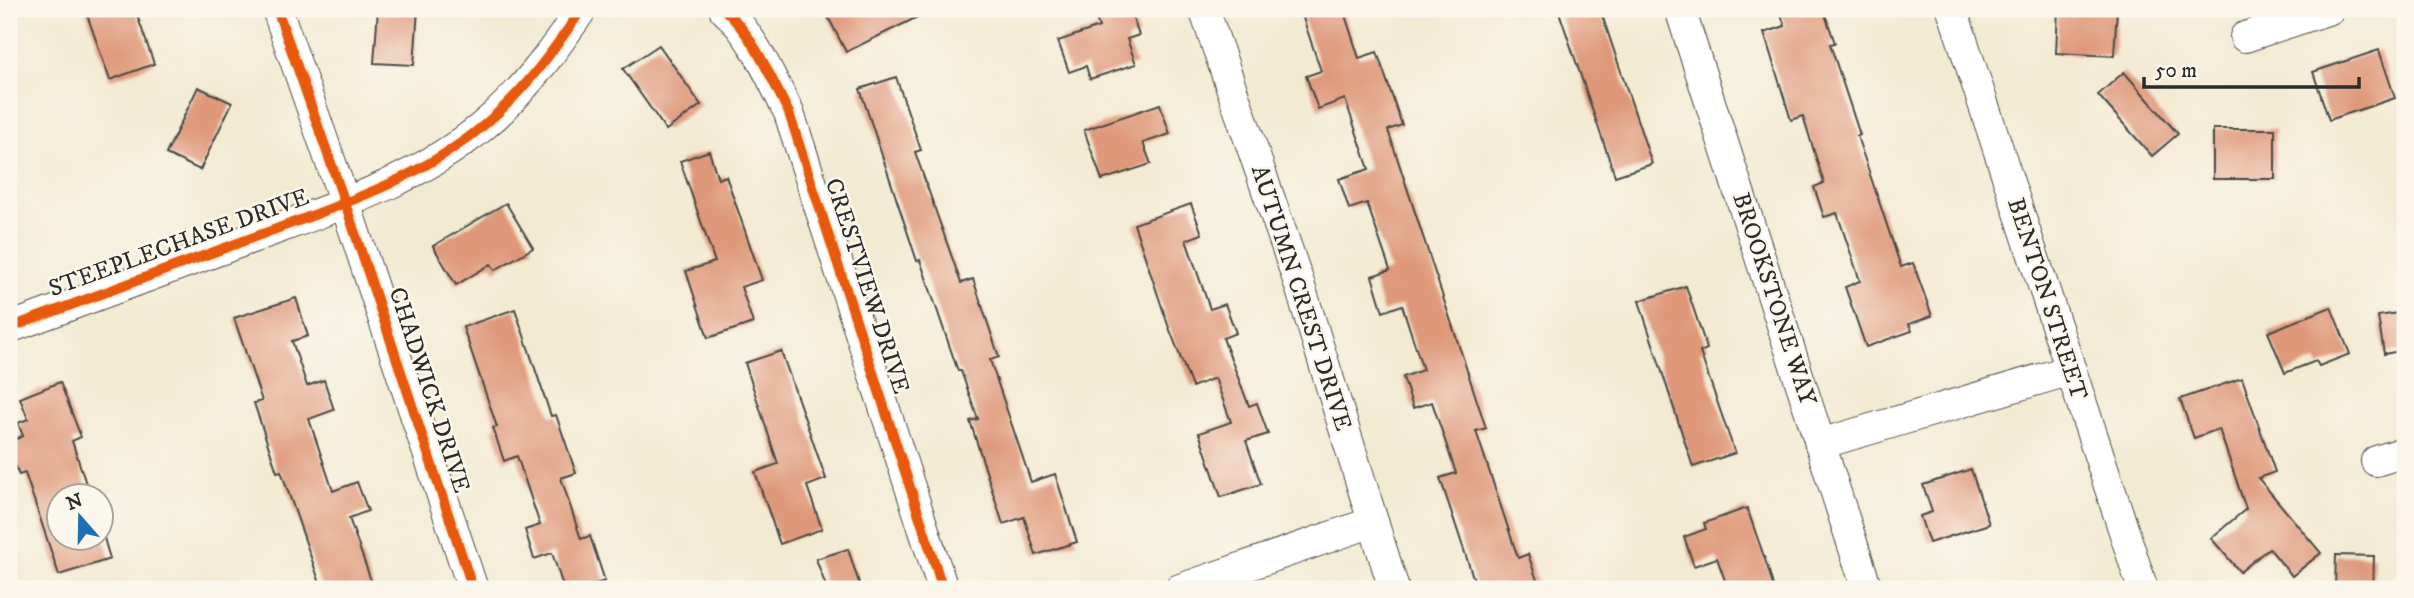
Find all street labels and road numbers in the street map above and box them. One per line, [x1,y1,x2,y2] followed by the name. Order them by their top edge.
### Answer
[1244,161,1358,435] street label: AUTUMN CREST DRIVE
[818,174,916,398] street label: CRESTVIEW DRIVE
[45,182,313,304] street label: STEEPLECHASE DRIVE
[1725,189,1823,410] street label: BROOKSTONE WAY
[2000,194,2094,404] street label: BENTON STREET
[382,283,476,497] street label: CHADWICK DRIVE

